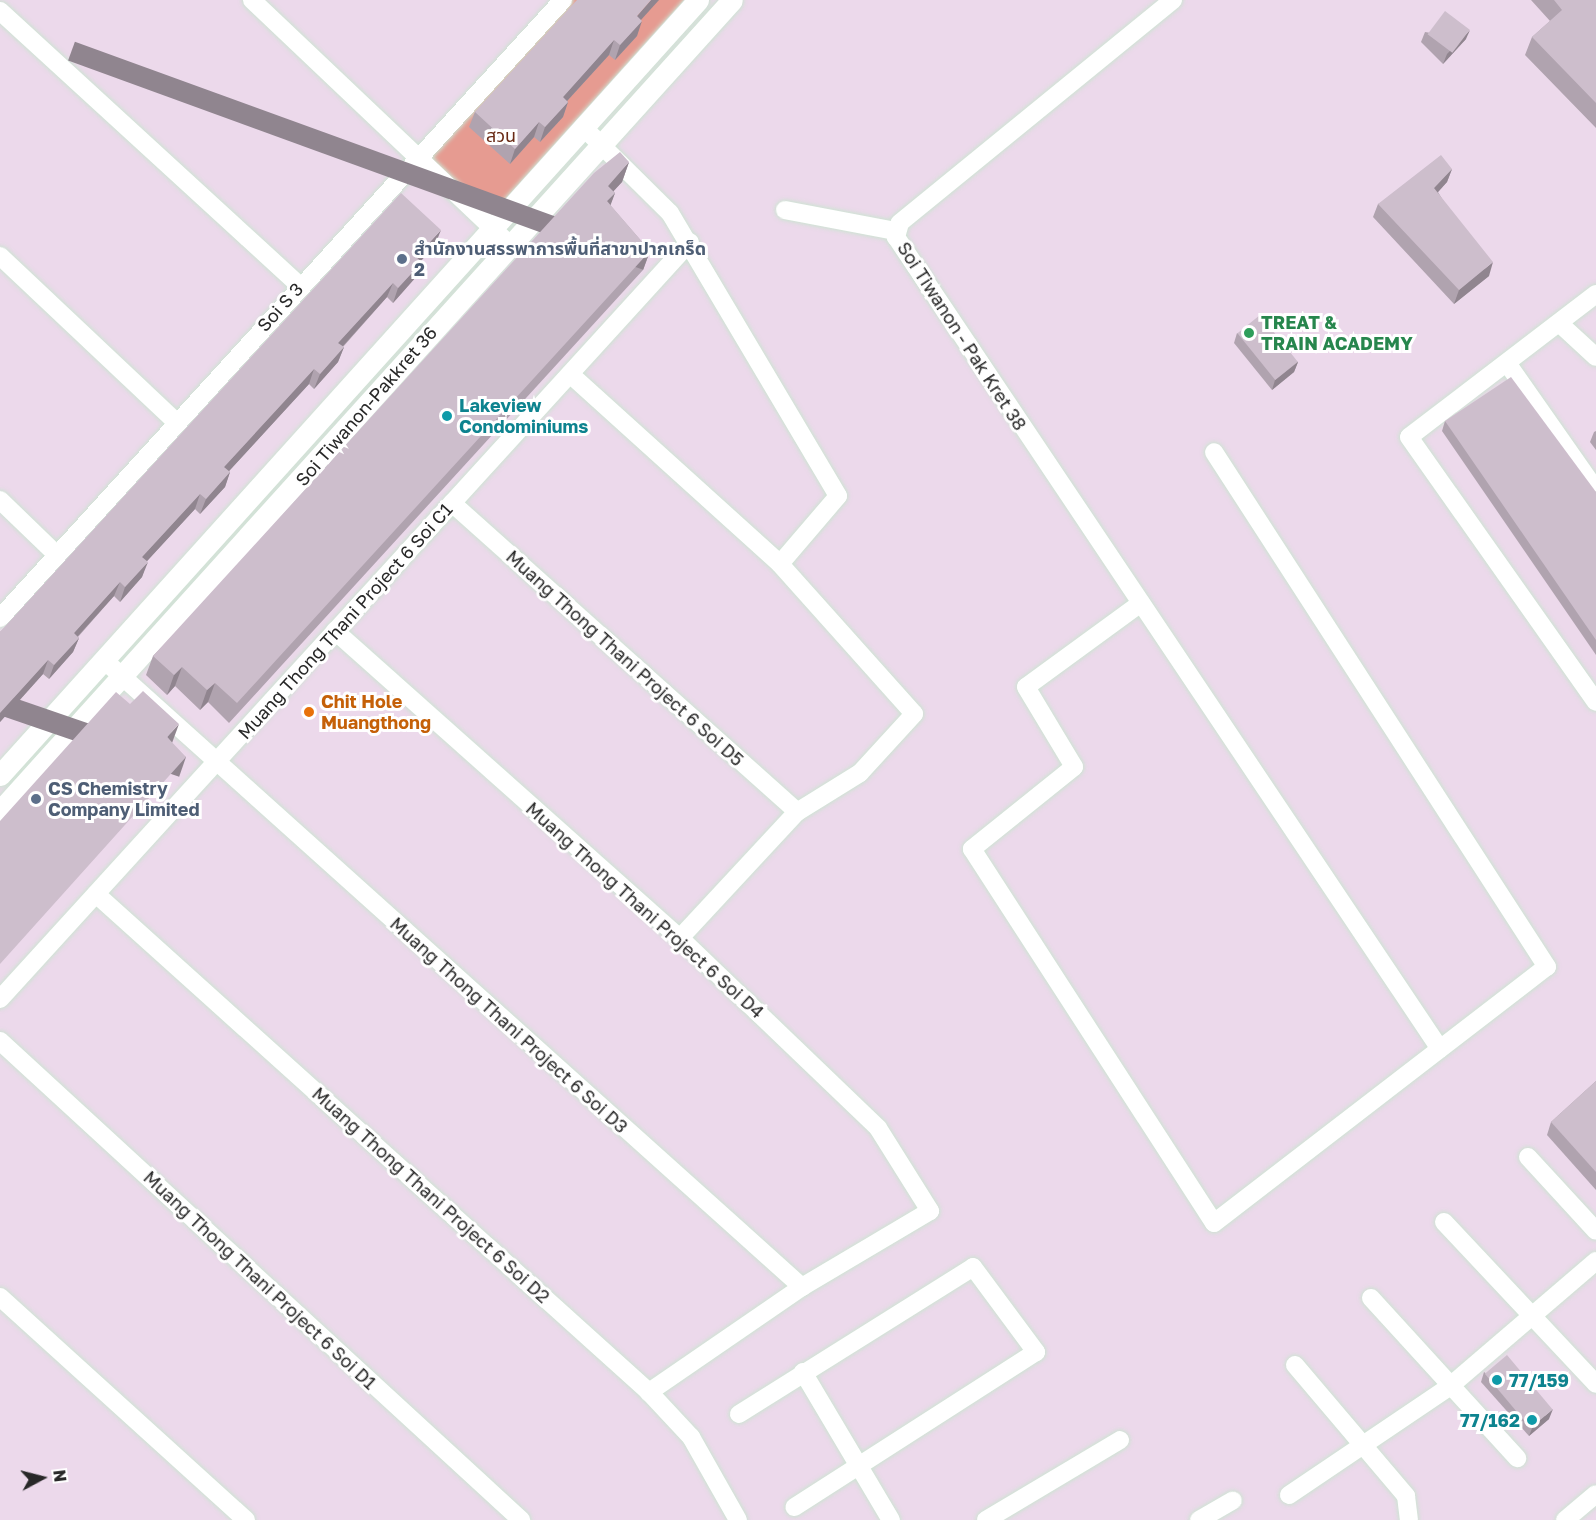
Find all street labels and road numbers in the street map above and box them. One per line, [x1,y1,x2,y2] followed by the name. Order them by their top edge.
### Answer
[893,238,1031,434] street label: Soi Tiwanon - Pak Kret 38
[253,278,307,336] street label: Soi S 3
[291,322,441,490] street label: Soi Tiwanon-Pakkret 36
[233,499,457,743] street label: Muang Thong Thani Project 6 Soi C1
[502,546,748,770] street label: Muang Thong Thani Project 6 Soi D5
[522,797,768,1023] street label: Muang Thong Thani Project 6 Soi D4
[386,913,632,1137] street label: Muang Thong Thani Project 6 Soi D3
[308,1083,554,1307] street label: Muang Thong Thani Project 6 Soi D2
[139,1166,381,1394] street label: Muang Thong Thani Project 6 Soi D1

